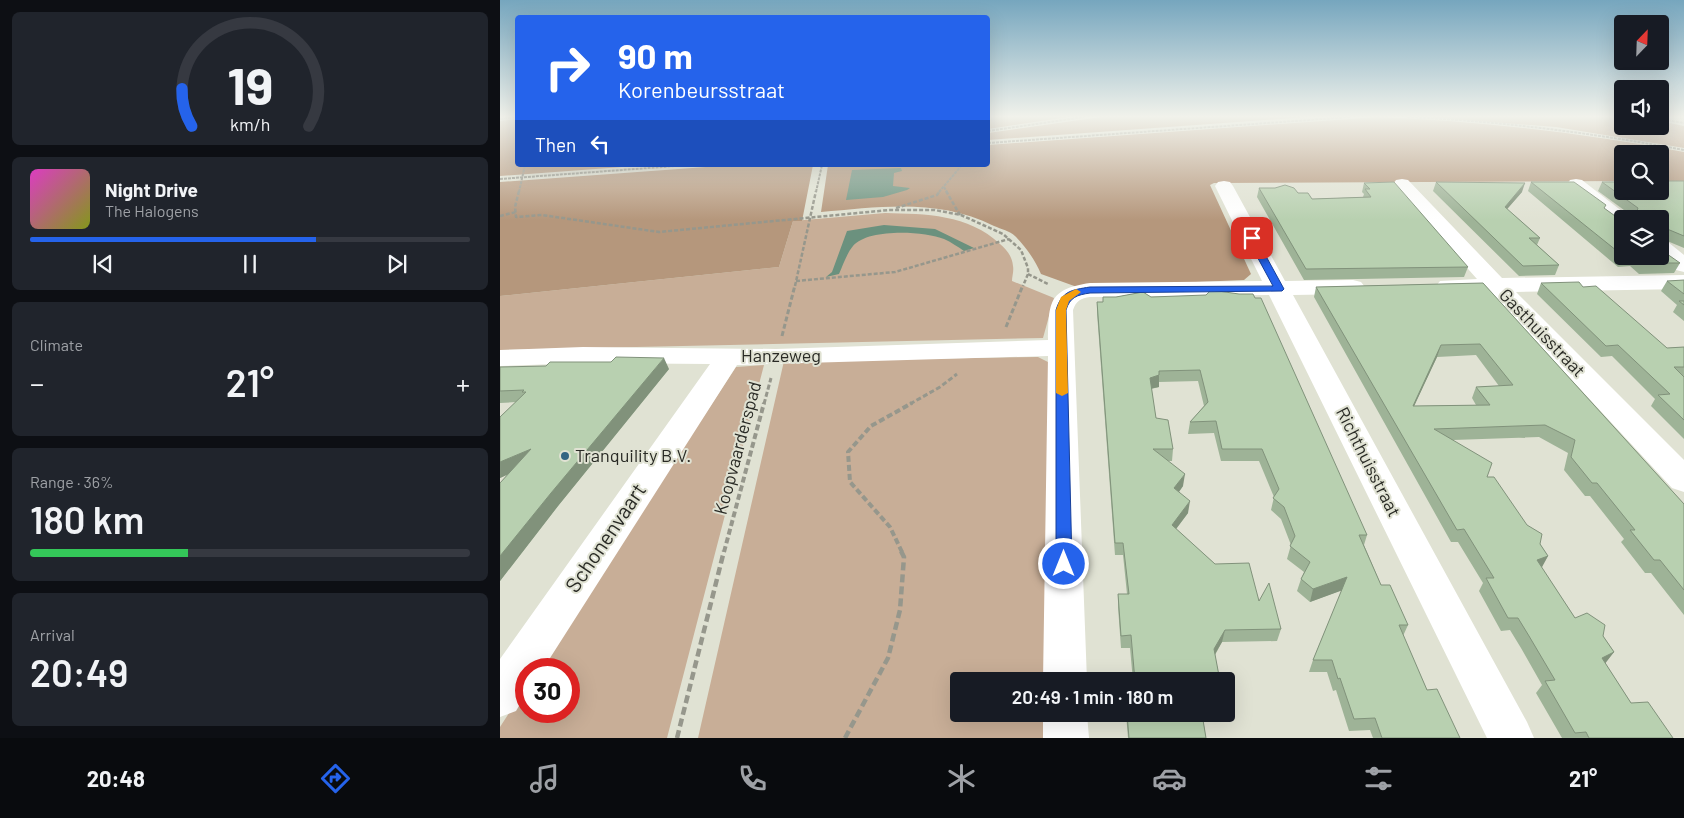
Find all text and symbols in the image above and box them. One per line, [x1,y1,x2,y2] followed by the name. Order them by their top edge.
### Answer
[1614,15,1669,70] north arrow
[1614,15,1669,265] map controls
[618,34,693,76] text: 90 m
[535,35,600,100] icon: right
[227,53,273,115] text: 19
[618,76,785,102] text: Korenbeursstraat
[1614,80,1669,135] button: sound
[230,113,270,135] text: km/h
[586,130,614,158] icon: left
[535,133,576,156] text: Then
[1614,145,1669,200] button: search
[105,178,198,201] text: Night Drive
[105,201,199,220] text: The Halogens
[1614,210,1669,265] button: layers
[1231,217,1273,259] pin
[1238,224,1266,252] icon: arrive
[89,250,117,278] icon: previous
[236,250,264,278] icon: pause
[383,250,411,278] icon: next
[1495,284,1590,381] street label: Gasthuisstraat
[30,335,83,354] text: Climate
[741,344,821,366] street label: Hanzeweg
[226,359,274,405] text: 21°
[30,366,44,400] text: −
[456,366,470,400] text: +
[709,379,765,517] street label: Koopvaarderspad
[1332,403,1406,520] street label: Richthuisstraat
[575,444,691,466] place label: Tranquility B.V.
[559,450,571,462] marker: Tranquility B.V.
[30,472,114,491] text: Range · 36%
[559,478,650,596] street label: Schonenvaart
[30,496,144,542] text: 180 km
[1037,537,1089,589] position arrow
[30,625,75,644] text: Arrival
[30,649,128,695] text: 20:49
[515,658,580,723] speed limit sign: 30
[1012,685,1173,708] text: 20:49 · 1 min · 180 m
[318,761,353,796] icon: directions
[527,761,562,796] icon: music
[735,761,770,796] icon: phone
[944,761,979,796] icon: climate
[1152,761,1187,796] icon: car
[1361,761,1396,796] icon: filters
[87,765,145,791] text: 20:48
[1569,765,1597,791] text: 21°

